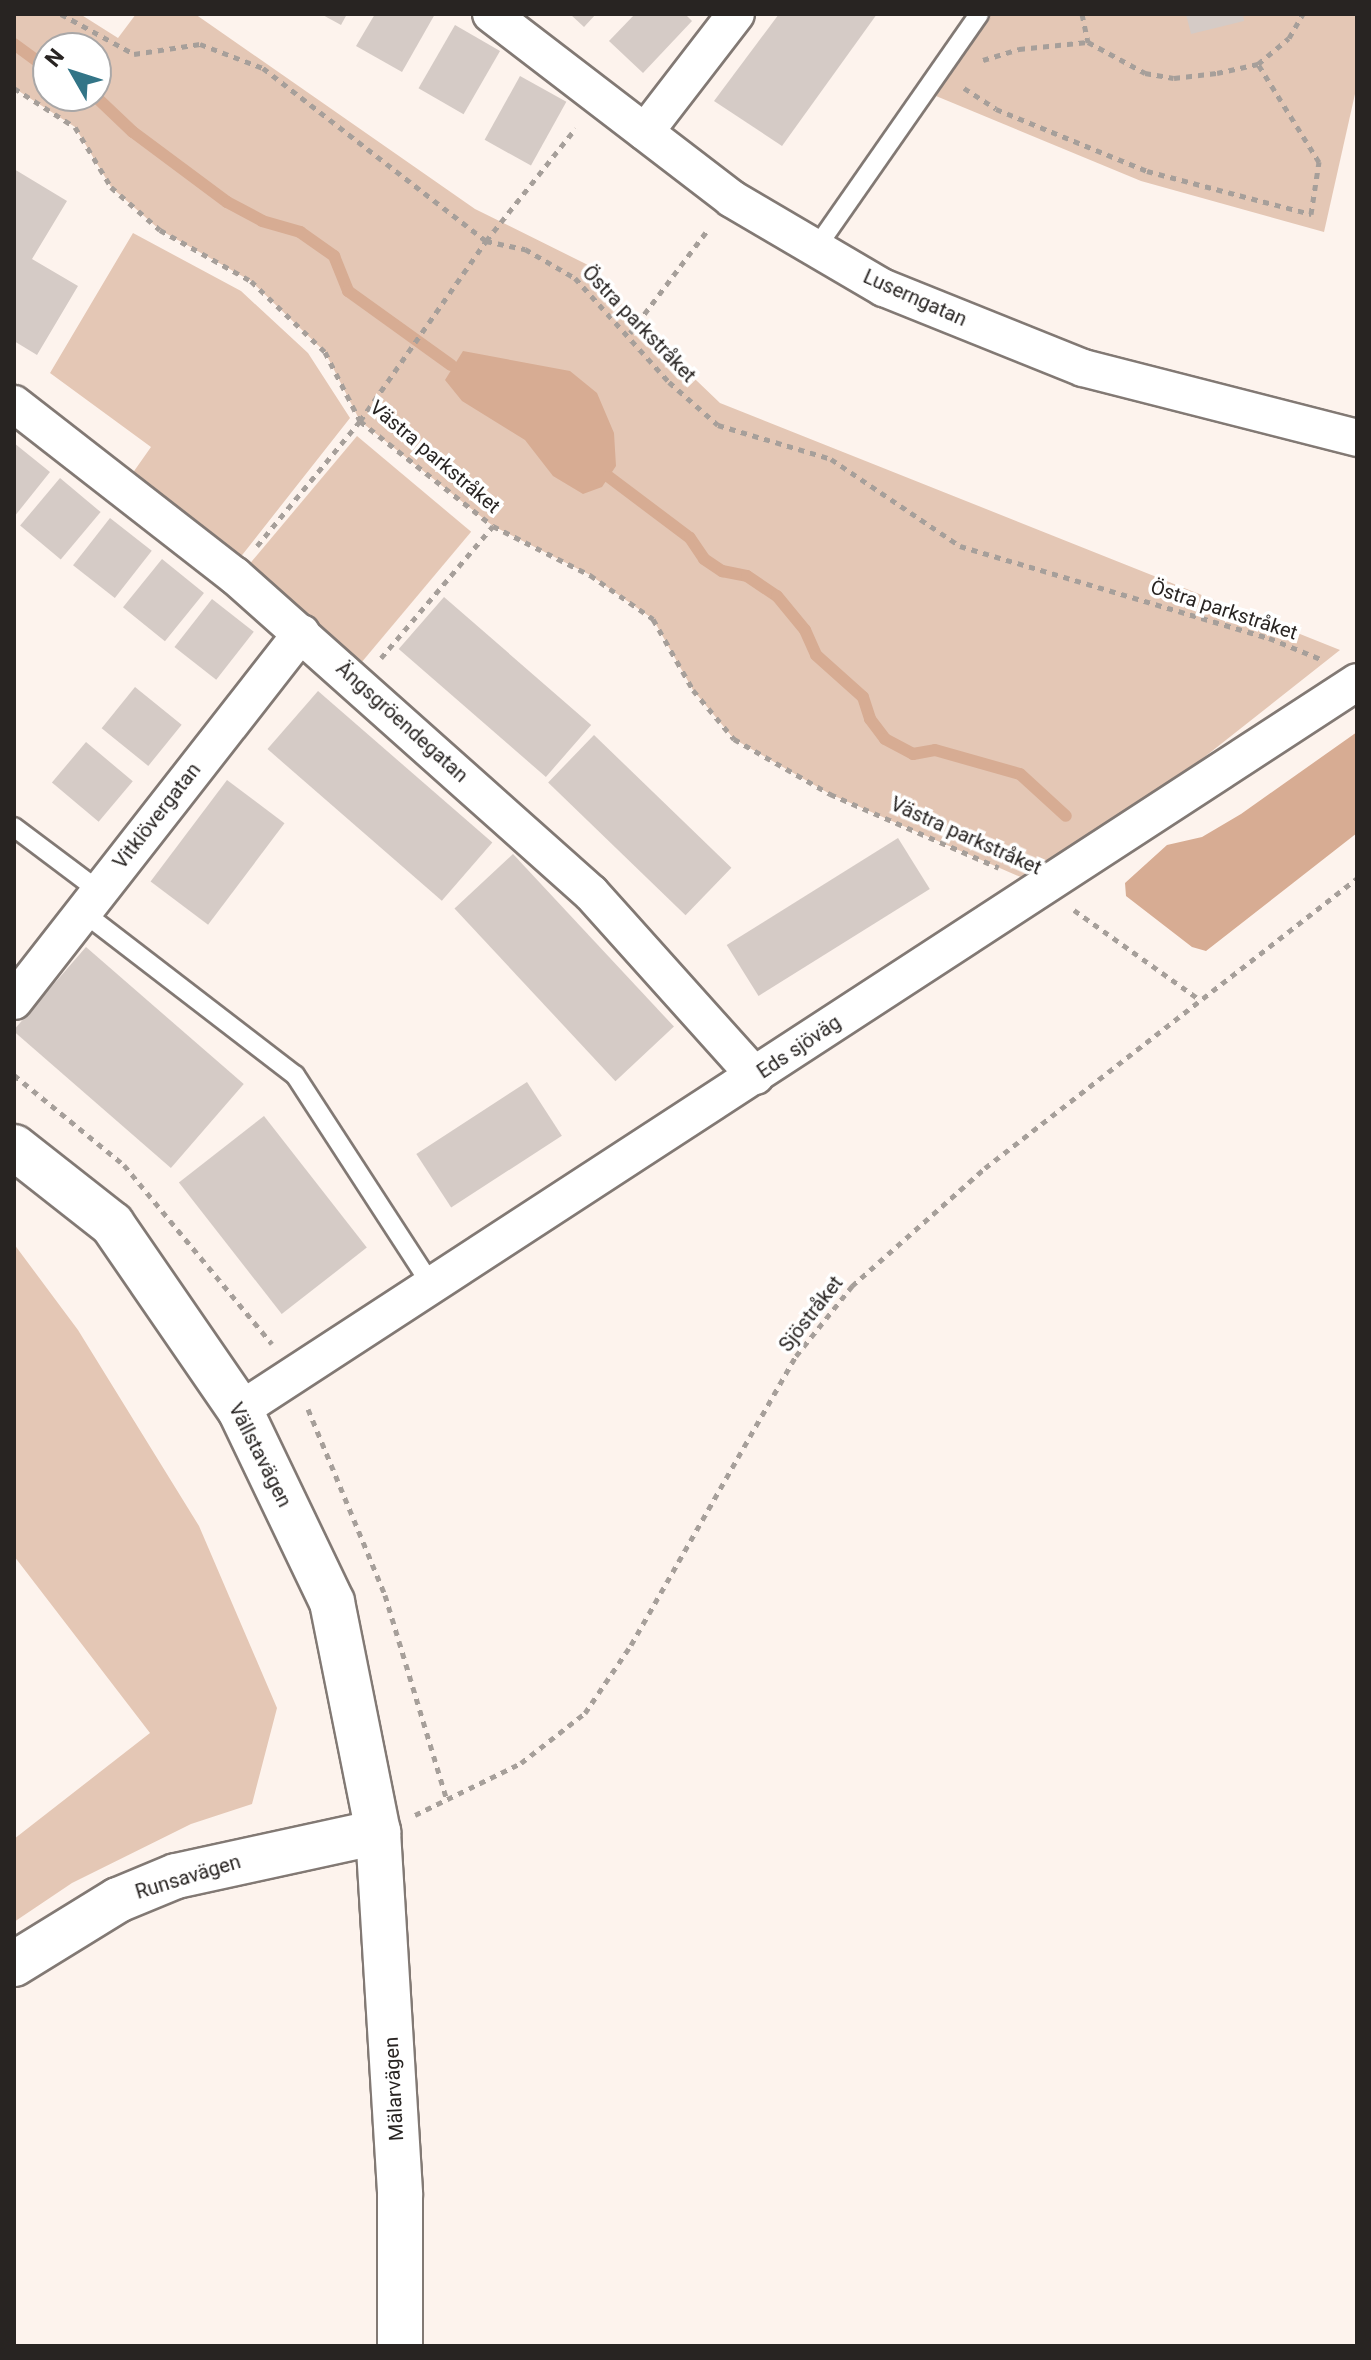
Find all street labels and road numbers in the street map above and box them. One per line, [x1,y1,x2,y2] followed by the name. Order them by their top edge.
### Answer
[577,261,701,387] street label: Östra parkstråket
[860,265,970,331] street label: Luserngatan
[365,396,505,518] street label: Västra parkstråket
[1147,575,1301,645] street label: Östra parkstråket
[331,657,473,787] street label: Ängsgröendegatan
[108,758,206,874] street label: Vitklövergatan
[887,792,1045,880] street label: Västra parkstråket
[753,1010,845,1084] street label: Eds sjöväg
[774,1271,848,1357] street label: Sjöstråket
[223,1399,297,1511] street label: Vällstavägen
[132,1850,244,1904] street label: Runsavägen
[379,2036,409,2142] street label: Mälarvägen

